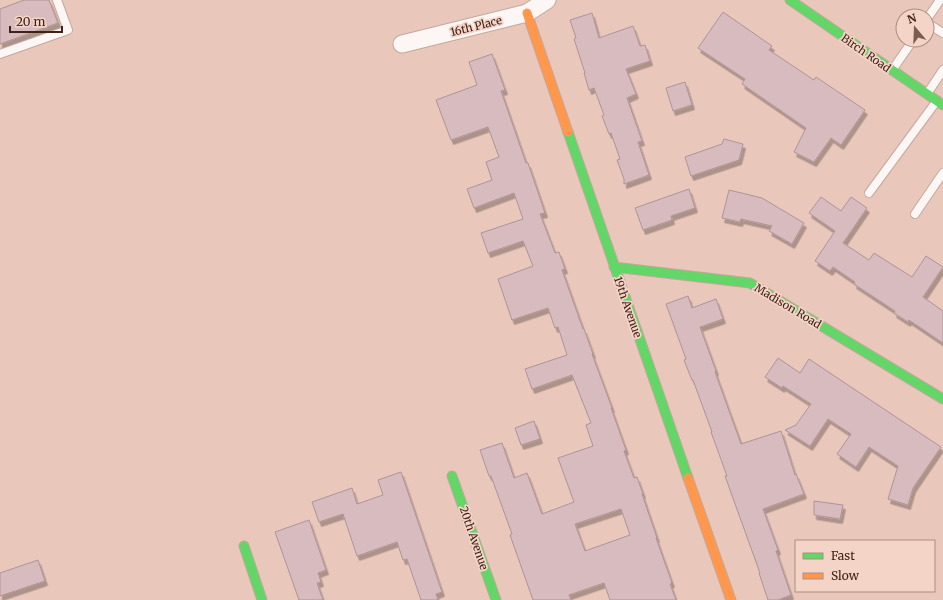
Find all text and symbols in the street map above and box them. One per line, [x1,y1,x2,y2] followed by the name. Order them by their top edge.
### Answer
[10,8,62,34] scale bar
[895,8,935,48] north arrow
[905,10,918,27] text: N
[449,13,503,39] street label: 16th Place
[16,14,45,29] text: 20 m
[838,31,894,75] street label: Birch Road
[611,275,645,340] street label: 19th Avenue
[752,281,824,332] street label: Madison Road
[457,504,491,572] street label: 20th Avenue
[795,540,935,592] legend
[831,548,855,563] text: Fast
[831,568,860,583] text: Slow

